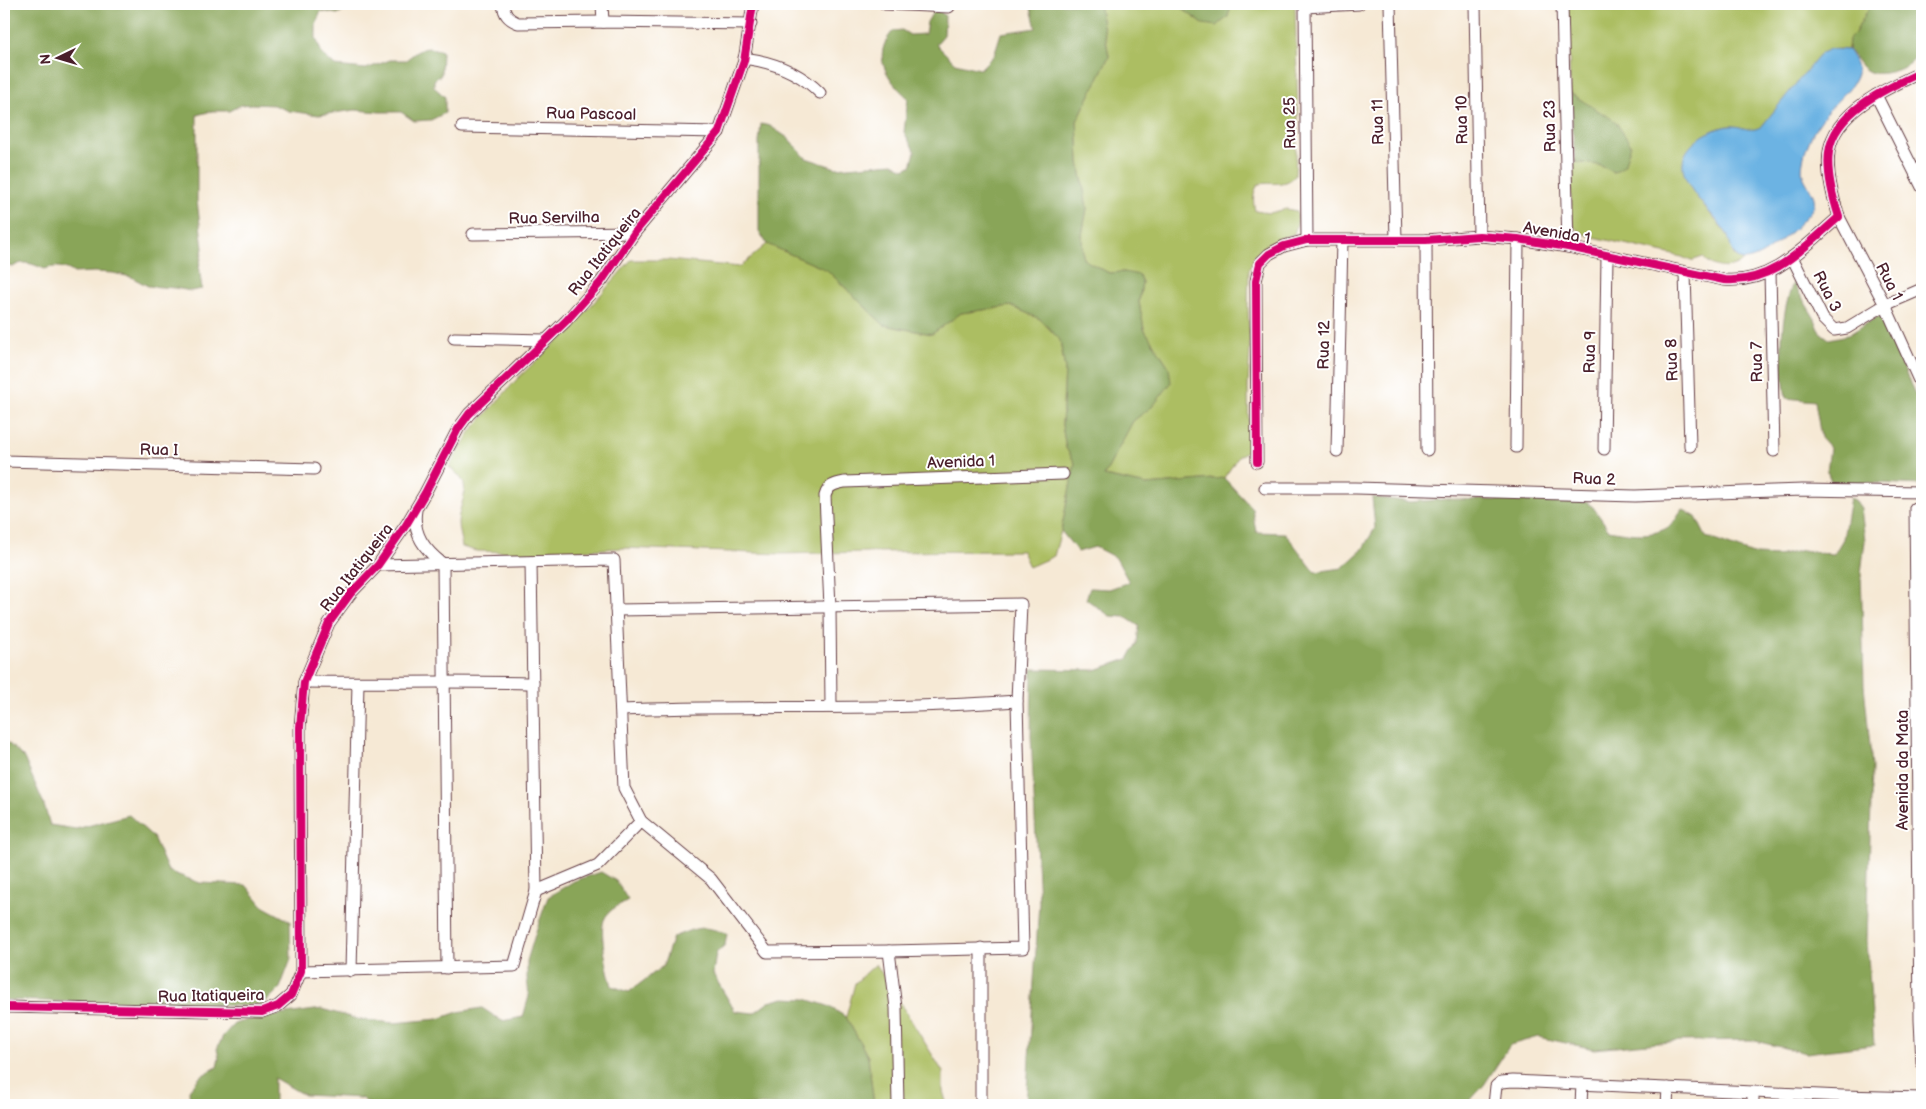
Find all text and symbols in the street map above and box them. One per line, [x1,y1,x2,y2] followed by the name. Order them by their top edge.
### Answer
[32,32,82,82] north arrow
[37,53,54,65] text: N
[1453,95,1472,145] street label: Rua 10
[1281,97,1300,149] street label: Rua 25
[1369,99,1388,145] street label: Rua 11
[1541,99,1560,152] street label: Rua 23
[546,104,636,125] street label: Rua Pascoal
[565,204,646,300] street label: Rua Itatiqueira
[508,208,600,229] street label: Rua Servilha
[1522,218,1592,249] street label: Avenida 1
[1871,260,1906,304] street label: Rua 1
[1808,268,1845,316] street label: Rua 3
[1315,320,1334,370] street label: Rua 12
[1581,330,1600,374] street label: Rua 9
[1662,338,1683,382] street label: Rua 8
[1748,341,1767,383] street label: Rua 7
[139,441,178,460] street label: Rua I
[927,452,995,473] street label: Avenida 1
[1572,469,1616,490] street label: Rua 2
[317,520,398,616] street label: Rua Itatiqueira
[1894,710,1913,830] street label: Avenida da Mata
[157,986,265,1007] street label: Rua Itatiqueira

